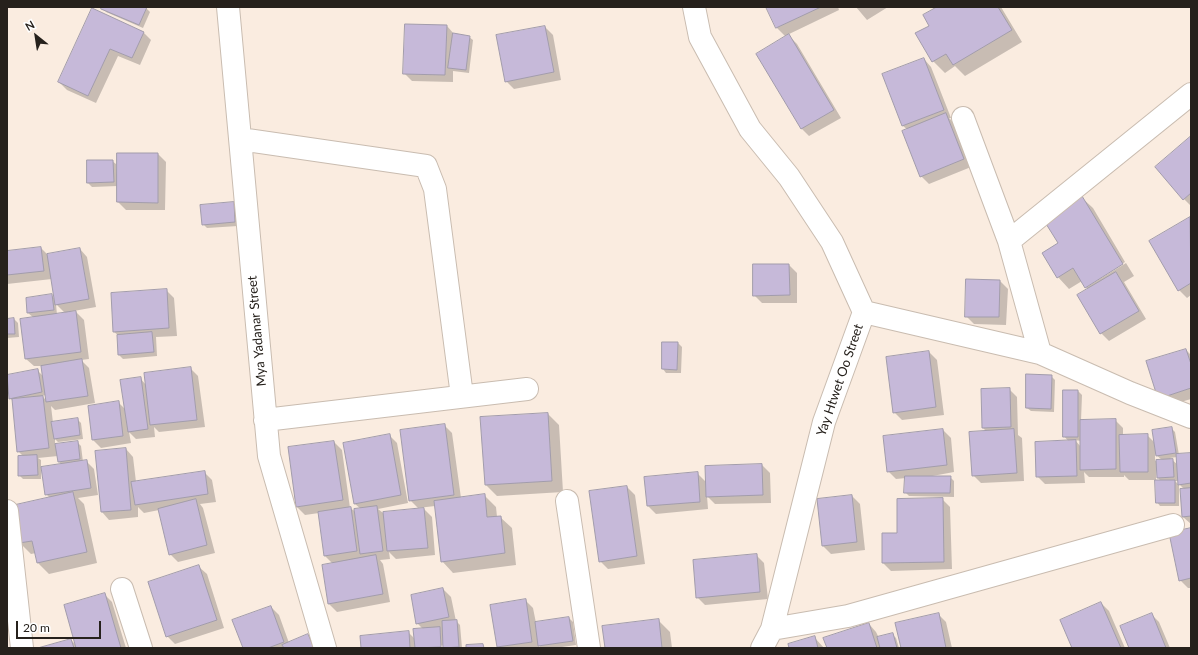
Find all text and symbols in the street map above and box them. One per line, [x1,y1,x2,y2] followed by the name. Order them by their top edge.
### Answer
[16,16,56,56] north arrow
[23,17,37,33] text: N
[244,275,270,387] street label: Mya Yadanar Street
[813,322,867,438] street label: Yay Htwet Oo Street
[18,613,103,639] scale bar
[23,620,50,635] text: 20 m

